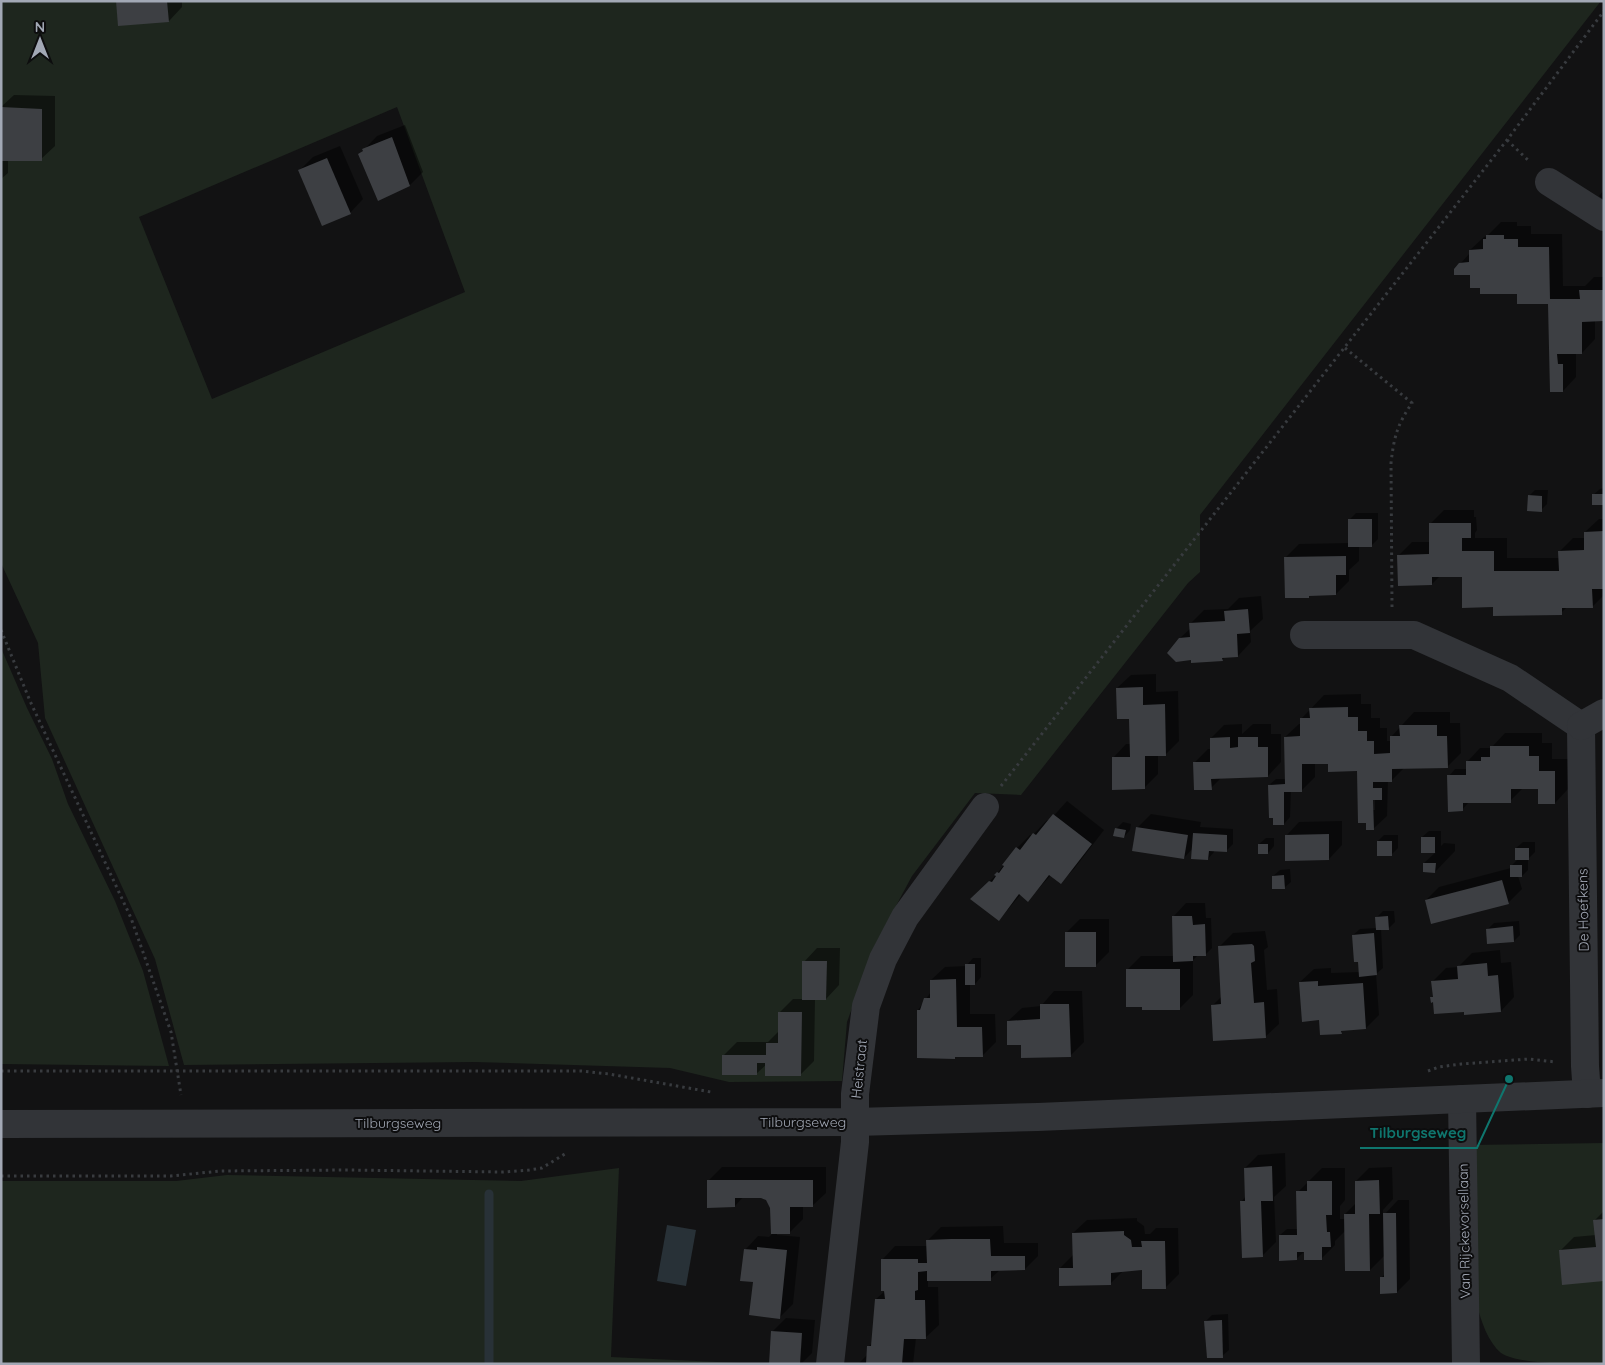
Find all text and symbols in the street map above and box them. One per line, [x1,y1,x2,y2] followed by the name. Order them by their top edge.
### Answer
[15,15,65,65] north arrow
[35,18,45,36] text: N
[1573,868,1593,952] street label: De Hoefkens
[847,1038,871,1099] street label: Heistraat
[760,1113,846,1131] street label: Tilburgseweg
[355,1114,441,1132] street label: Tilburgseweg
[1360,1118,1477,1148] callout: Tilburgseweg
[1370,1123,1466,1142] text: Tilburgseweg
[1454,1163,1474,1299] street label: Van Rijckevorsellaan

